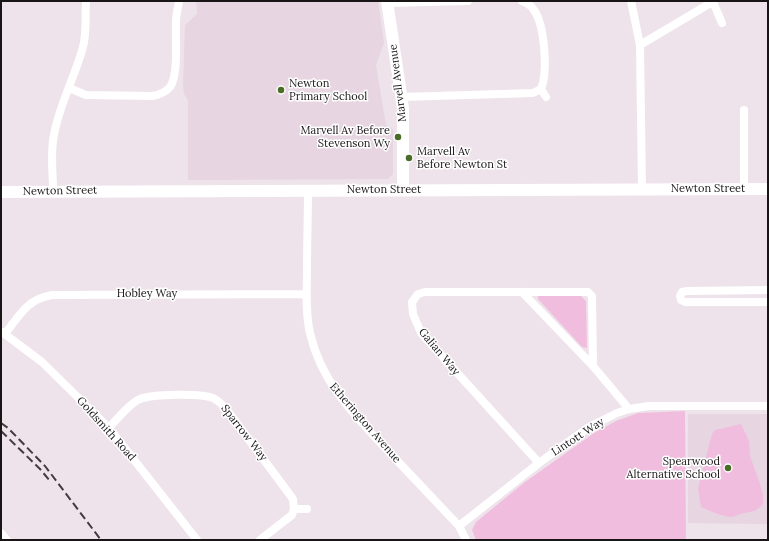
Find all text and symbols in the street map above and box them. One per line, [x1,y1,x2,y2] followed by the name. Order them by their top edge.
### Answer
[387,43,409,123] street label: Marvell Avenue
[289,77,367,103] place label: Newton Primary School
[276,85,286,95] marker: Newton Primary School
[300,124,390,150] place label: Marvell Av Before Stevenson Wy
[393,132,403,142] marker: Marvell Av Before Stevenson Wy
[417,145,507,171] place label: Marvell Av Before Newton St
[404,153,414,163] marker: Marvell Av Before Newton St
[671,182,745,196] street label: Newton Street
[347,183,421,197] street label: Newton Street
[23,184,97,198] street label: Newton Street
[117,287,177,301] street label: Hobley Way
[416,326,462,378] street label: Galian Way
[327,380,403,466] street label: Etherington Avenue
[74,394,138,464] street label: Goldsmith Road
[218,402,270,464] street label: Sparrow Way
[549,415,607,459] street label: Lintott Way
[627,455,720,481] place label: Spearwood Alternative School
[723,463,733,473] marker: Spearwood Alternative School

